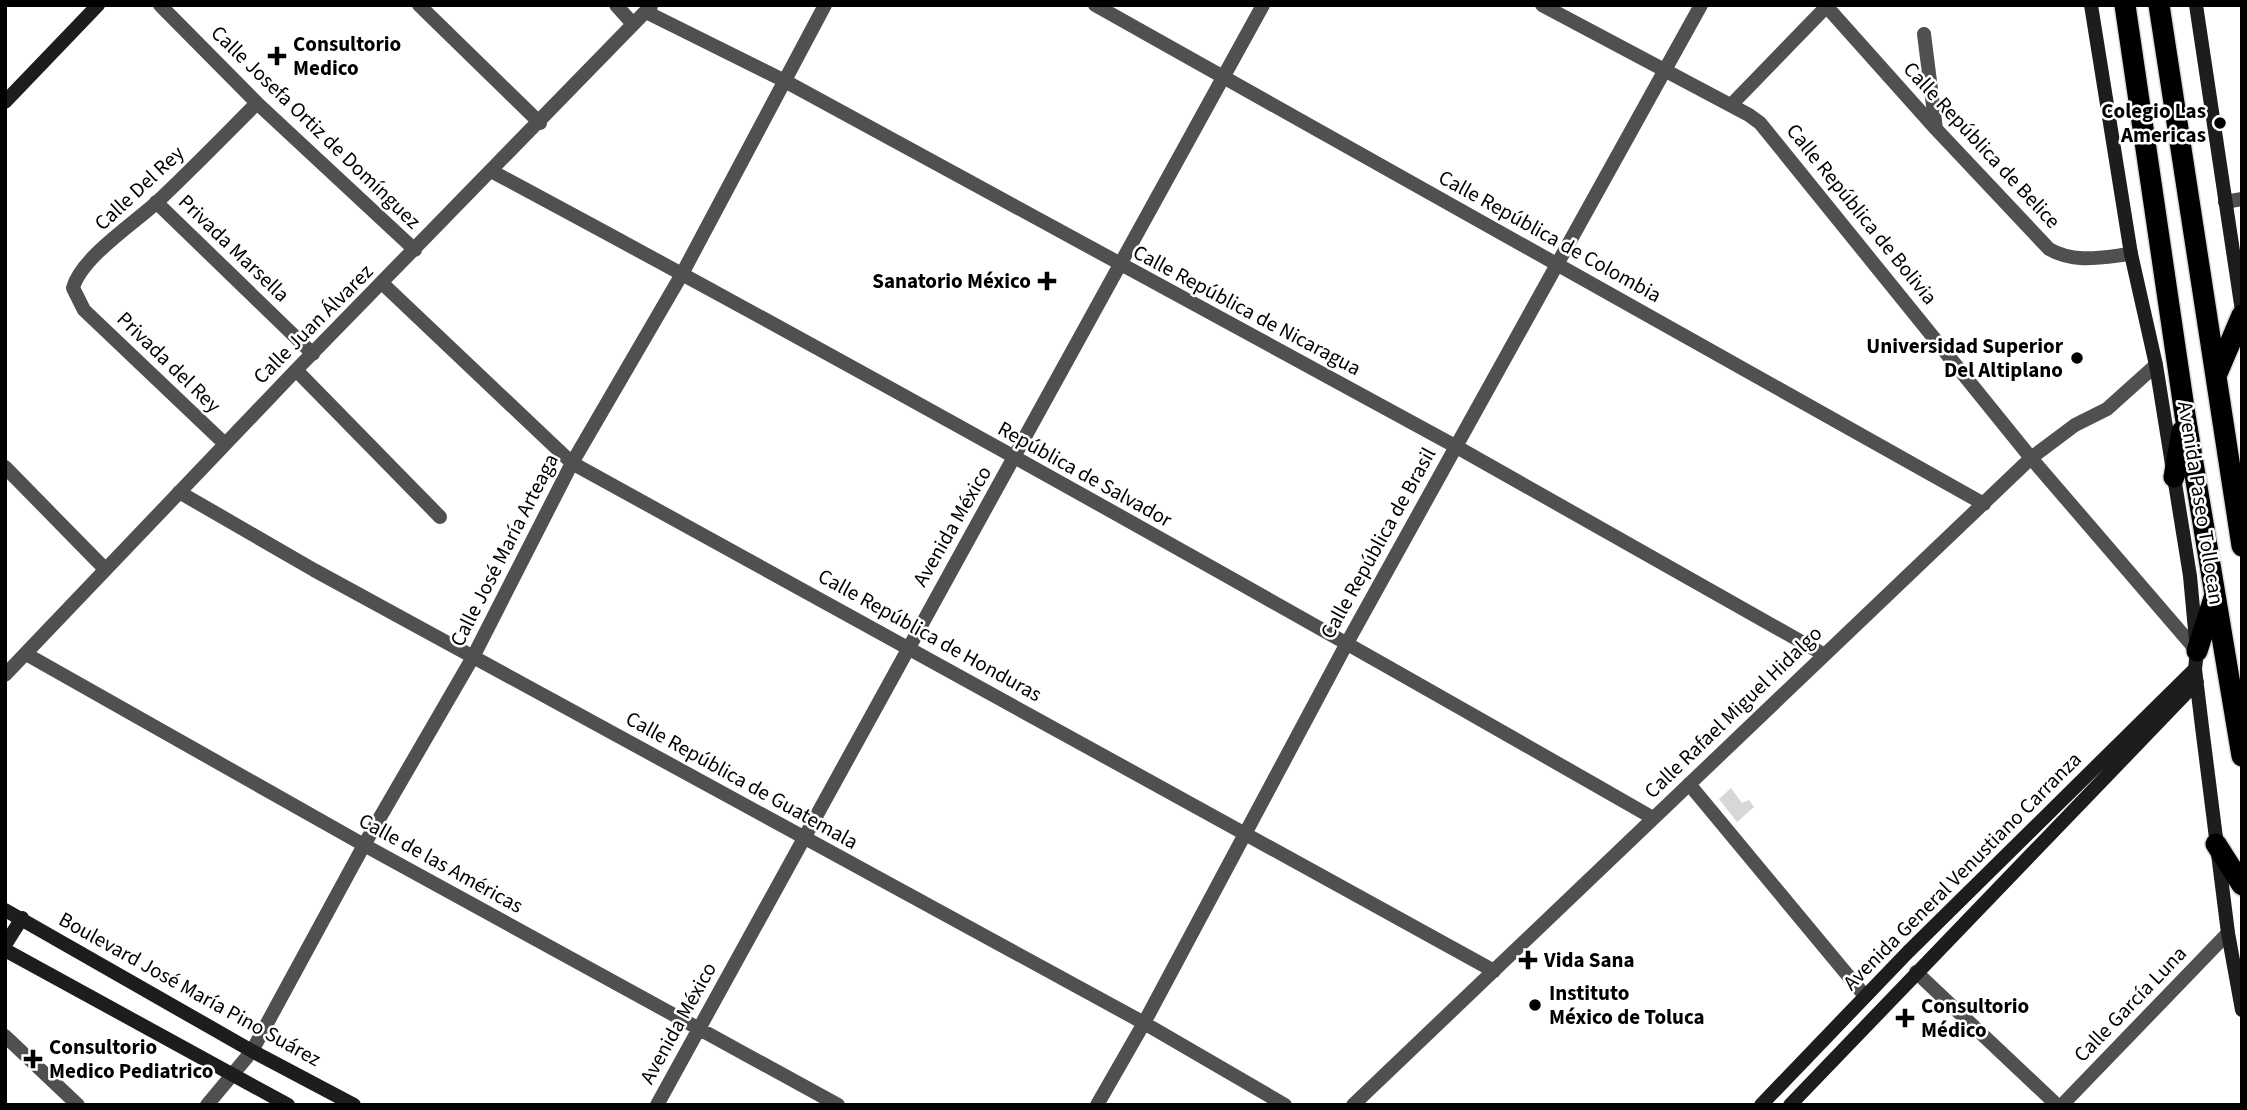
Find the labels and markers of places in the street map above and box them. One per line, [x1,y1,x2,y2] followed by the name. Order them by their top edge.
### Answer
[293,29,401,83] place label: Consultorio Medico
[267,46,287,66] marker: Consultorio Medico
[2101,96,2206,150] place label: Colegio Las Americas
[2212,115,2228,131] marker: Colegio Las Americas
[872,266,1031,296] place label: Sanatorio México
[1037,271,1057,291] marker: Sanatorio México
[1866,331,2064,385] place label: Universidad Superior Del Altiplano
[2069,350,2085,366] marker: Universidad Superior Del Altiplano
[1543,945,1635,975] place label: Vida Sana
[1518,950,1538,970] marker: Vida Sana
[1549,978,1705,1032] place label: Instituto México de Toluca
[1921,991,2029,1045] place label: Consultorio Médico
[1527,997,1543,1013] marker: Instituto México de Toluca
[1895,1008,1915,1028] marker: Consultorio Médico
[49,1032,213,1086] place label: Consultorio Medico Pediatrico
[23,1049,43,1069] marker: Consultorio Medico Pediatrico

